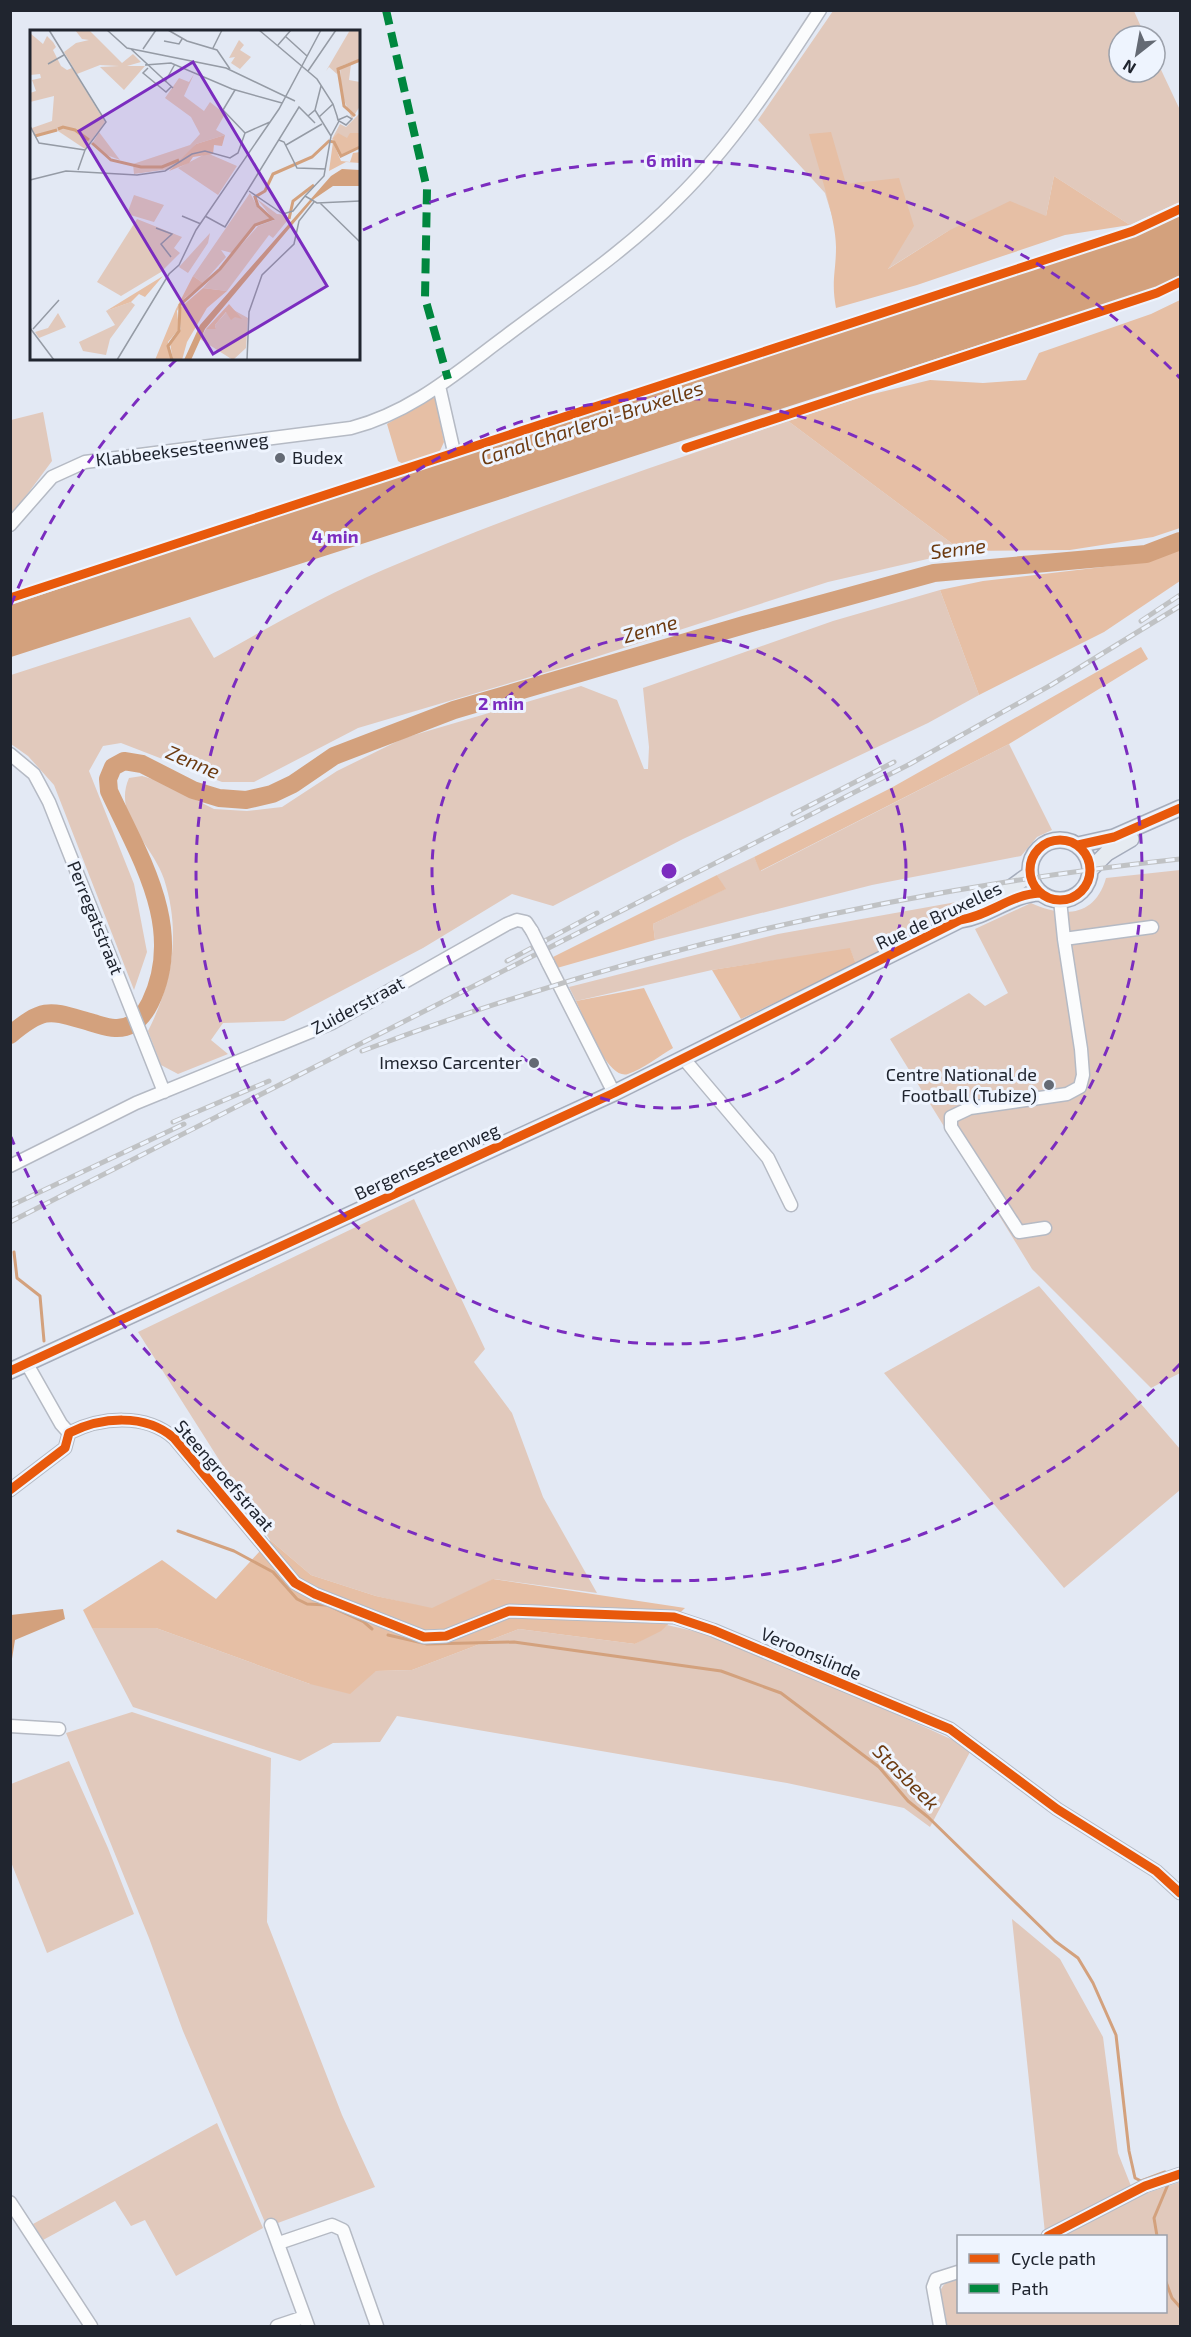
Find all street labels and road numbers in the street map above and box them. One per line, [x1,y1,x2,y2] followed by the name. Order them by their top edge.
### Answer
[94,427,270,471] street label: Klabbeeksesteenweg
[63,858,129,978] street label: Perregatstraat
[872,876,1005,954] street label: Rue de Bruxelles
[307,971,408,1039] street label: Zuiderstraat
[351,1118,502,1204] street label: Bergensesteenweg
[170,1415,279,1536] street label: Steengroefstraat
[758,1622,865,1684] street label: Veroonslinde

